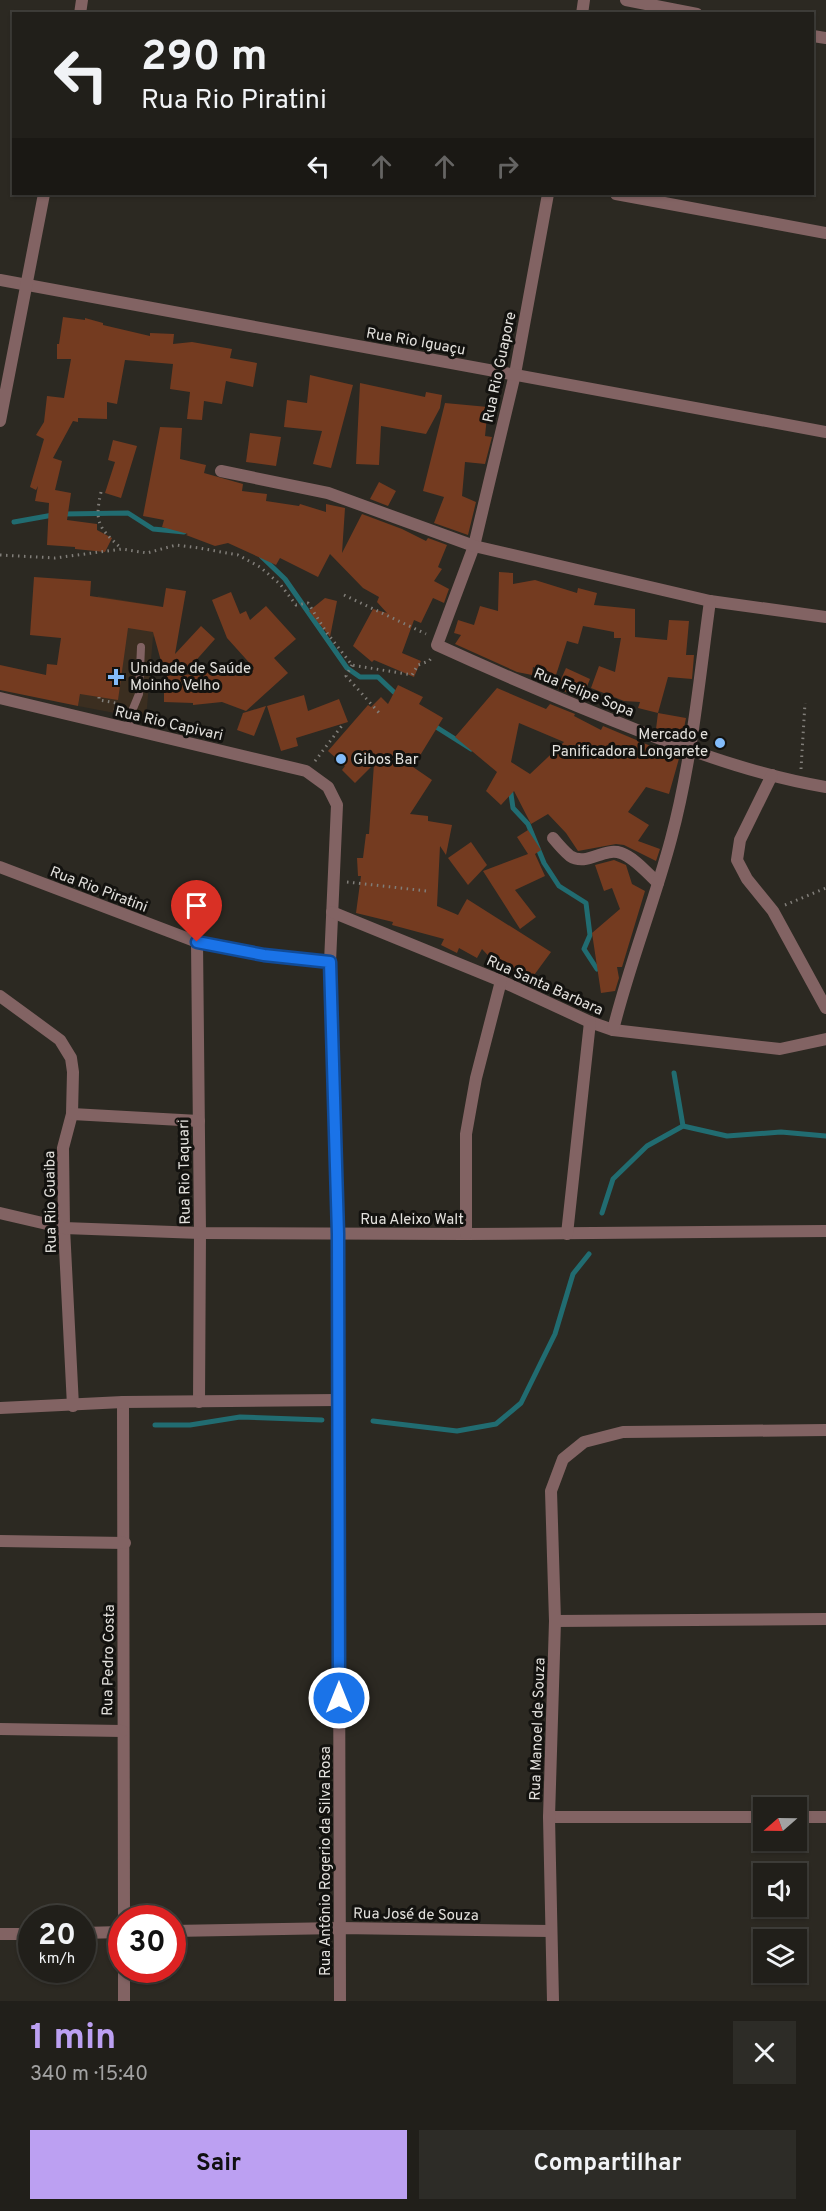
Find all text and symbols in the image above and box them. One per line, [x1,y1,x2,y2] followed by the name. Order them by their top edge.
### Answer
[141,32,268,85] text: 290 m
[42,36,120,114] icon: left
[141,84,327,118] text: Rua Rio Piratini
[302,150,335,183] icon: left
[365,150,398,183] icon: ahead
[428,150,461,183] icon: ahead
[491,150,524,183] icon: right
[479,310,521,424] street label: Rua Rio Guapore
[365,324,467,361] street label: Rua Rio Iguaçu
[130,660,251,696] place label: Unidade de Saúde Moinho Velho
[530,665,636,722] street label: Rua Felipe Sopa
[107,668,125,686] marker: Unidade de Saúde Moinho Velho
[113,703,225,746] street label: Rua Rio Capivari
[552,726,708,762] place label: Mercado e Panificadora Longarete
[713,736,727,750] marker: Mercado e Panificadora Longarete
[353,751,419,770] place label: Gibos Bar
[334,752,348,766] marker: Gibos Bar
[47,863,150,918] street label: Rua Rio Piratini
[171,880,222,942] pin
[180,889,213,922] icon: arrive
[483,952,606,1021] street label: Rua Santa Barbara
[175,1119,196,1225] street label: Rua Rio Taquari
[41,1151,62,1253] street label: Rua Rio Guaiba
[360,1211,464,1230] street label: Rua Aleixo Walt
[99,1604,120,1716] street label: Rua Pedro Costa
[527,1657,550,1801] street label: Rua Manoel de Souza
[307,1666,371,1730] position arrow
[317,1746,336,1976] street label: Rua Antônio Rogerio da Silva Rosa
[753,1797,807,1851] north arrow
[753,1797,807,1983] map controls
[753,1863,807,1917] button: sound
[108,1905,186,1983] speed limit sign: 30
[353,1905,479,1926] street label: Rua José de Souza
[38,1918,76,1955] text: 20
[753,1929,807,1983] button: layers
[39,1950,75,1969] text: km/h
[30,2016,116,2062] text: 1 min
[733,2021,796,2084] button: close
[30,2062,148,2088] text: 340 m · 15:40
[30,2130,407,2199] button: Sair
[419,2130,796,2199] button: Compartilhar

